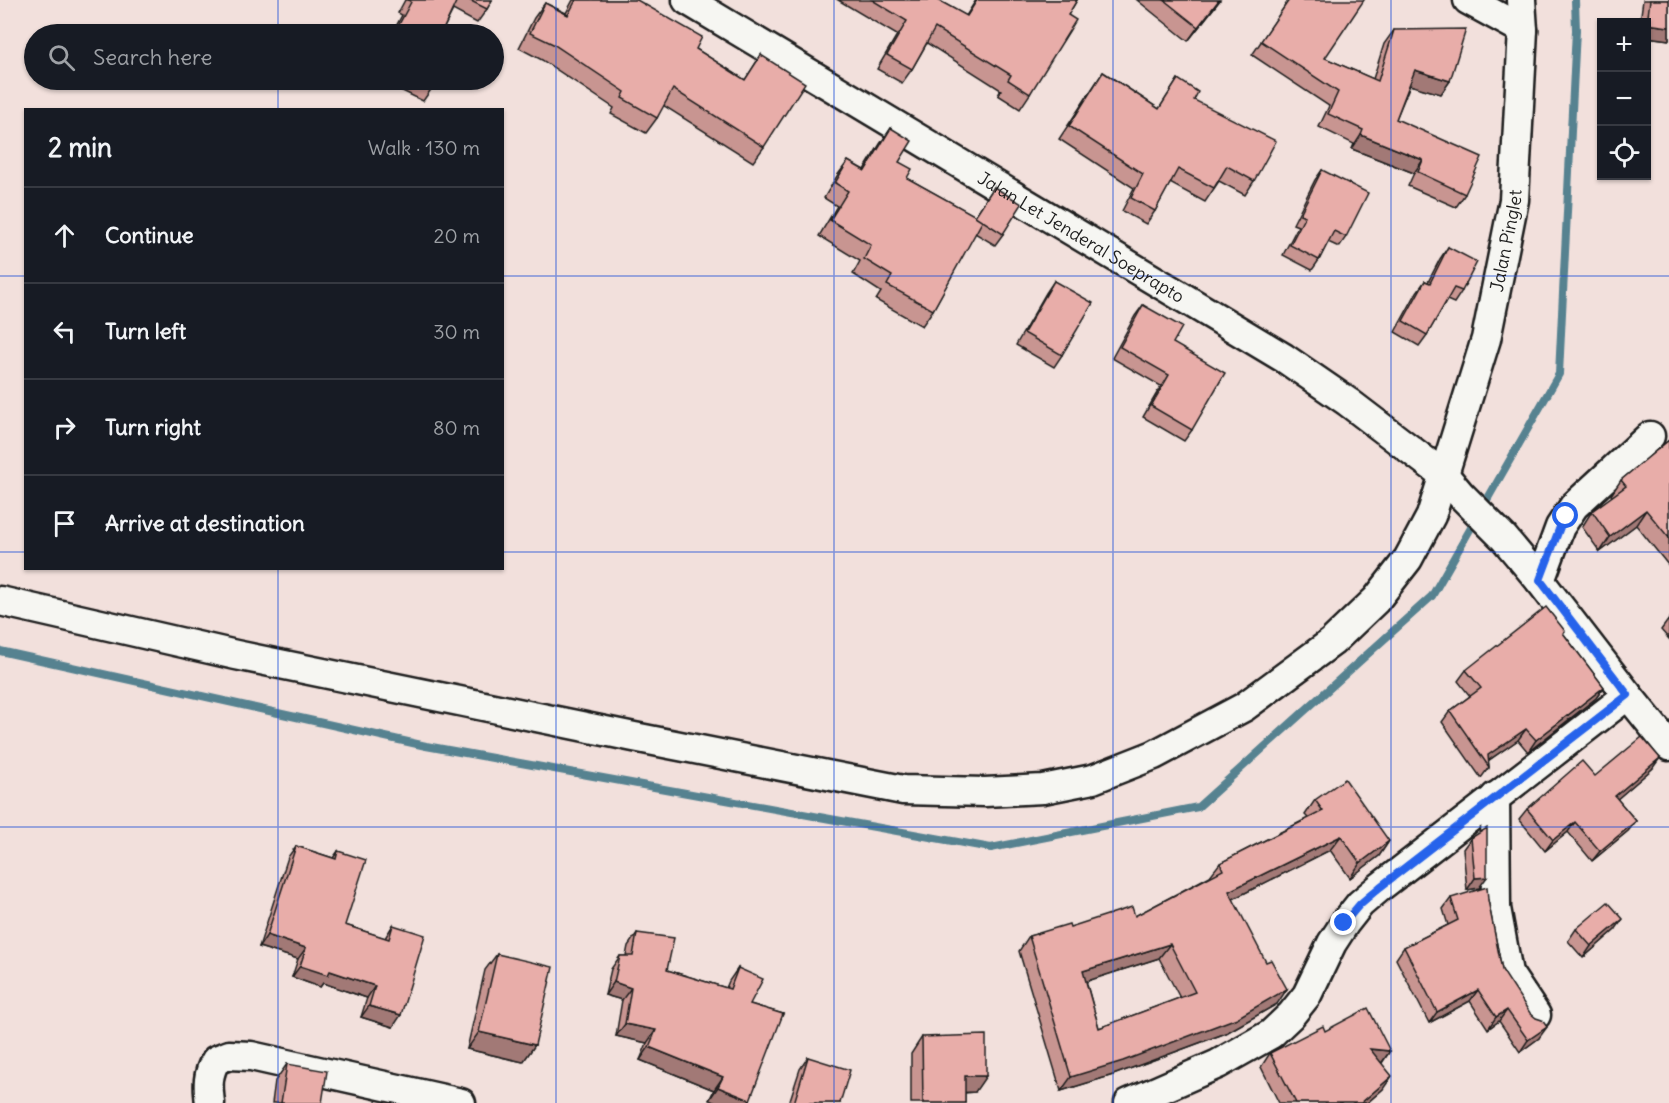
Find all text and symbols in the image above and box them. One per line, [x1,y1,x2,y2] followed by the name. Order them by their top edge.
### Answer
[1597,18,1651,180] map controls
[1597,18,1651,72] button: +
[24,24,504,90] search box
[45,41,78,74] icon: search
[93,43,212,71] text: Search here
[1597,72,1651,126] button: −
[1597,126,1651,180] button: locate
[48,131,112,164] text: 2 min
[368,135,480,160] text: Walk · 130 m
[974,166,1189,307] street label: Jalan Let Jenderal Soeprapto
[1484,189,1526,294] street label: Jalan Pinglet
[48,219,81,252] icon: ahead
[105,221,194,249] text: Continue
[434,223,480,248] text: 20 m
[48,315,81,348] icon: left
[105,317,186,345] text: Turn left
[433,319,480,344] text: 30 m
[48,411,81,444] icon: right
[105,413,201,441] text: Turn right
[433,415,480,440] text: 80 m
[1552,502,1578,528] route start
[48,507,81,540] icon: arrive
[105,509,305,537] text: Arrive at destination
[1330,909,1356,935] route end

